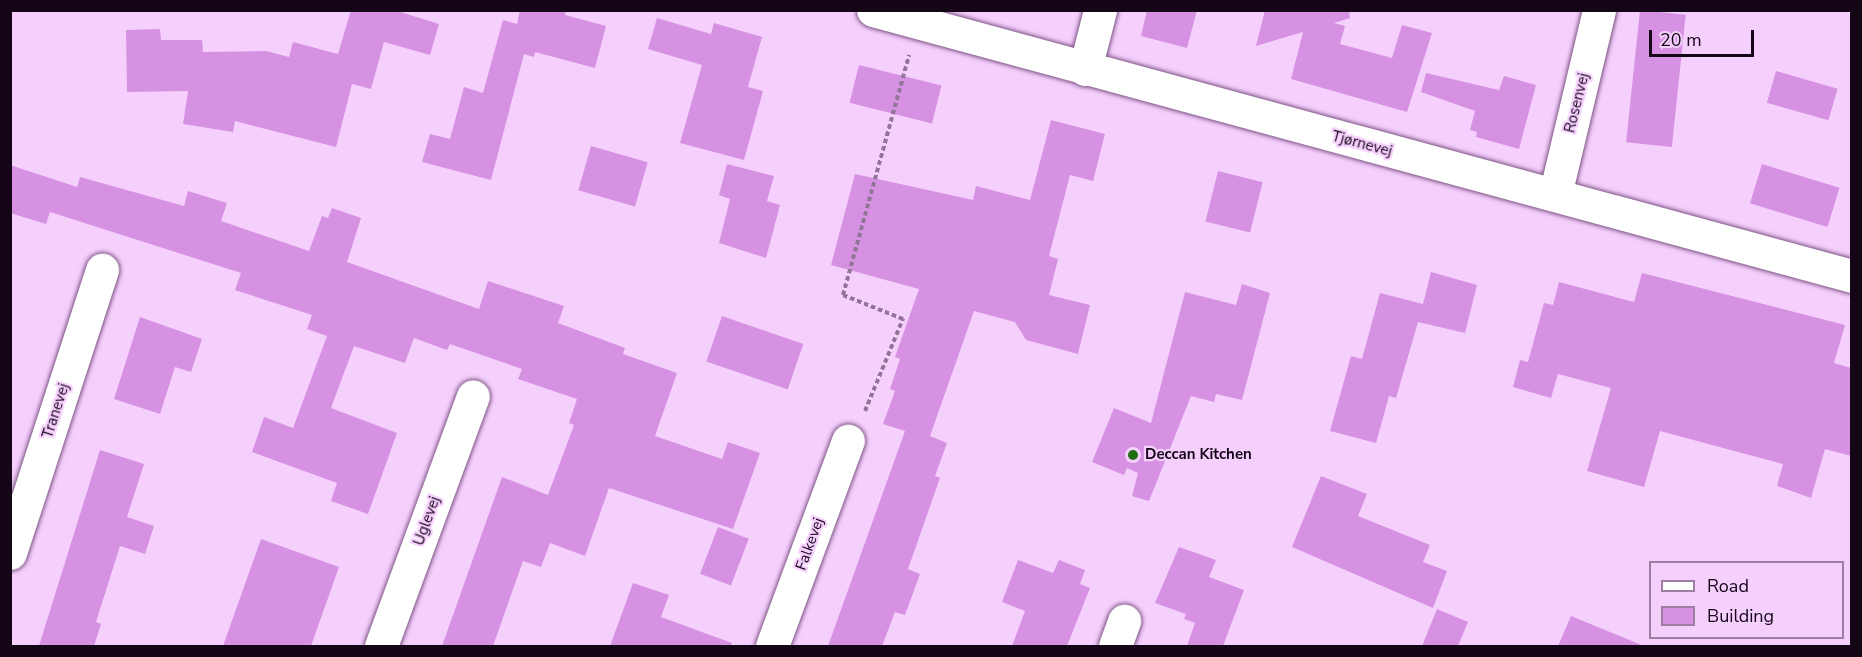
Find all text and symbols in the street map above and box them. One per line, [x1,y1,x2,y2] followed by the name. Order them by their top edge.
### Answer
[1652,18,1757,56] scale bar
[1660,28,1702,52] text: 20 m
[1561,71,1593,135] street label: Rosenvej
[1330,127,1394,161] street label: Tjørnevej
[39,381,73,441] street label: Tranevej
[1145,446,1252,464] place label: Deccan Kitchen
[1126,448,1140,462] marker: Deccan Kitchen
[410,494,444,548] street label: Uglevej
[792,515,828,573] street label: Falkevej
[1649,561,1844,639] legend
[1707,574,1749,598] text: Road
[1707,604,1774,628] text: Building

